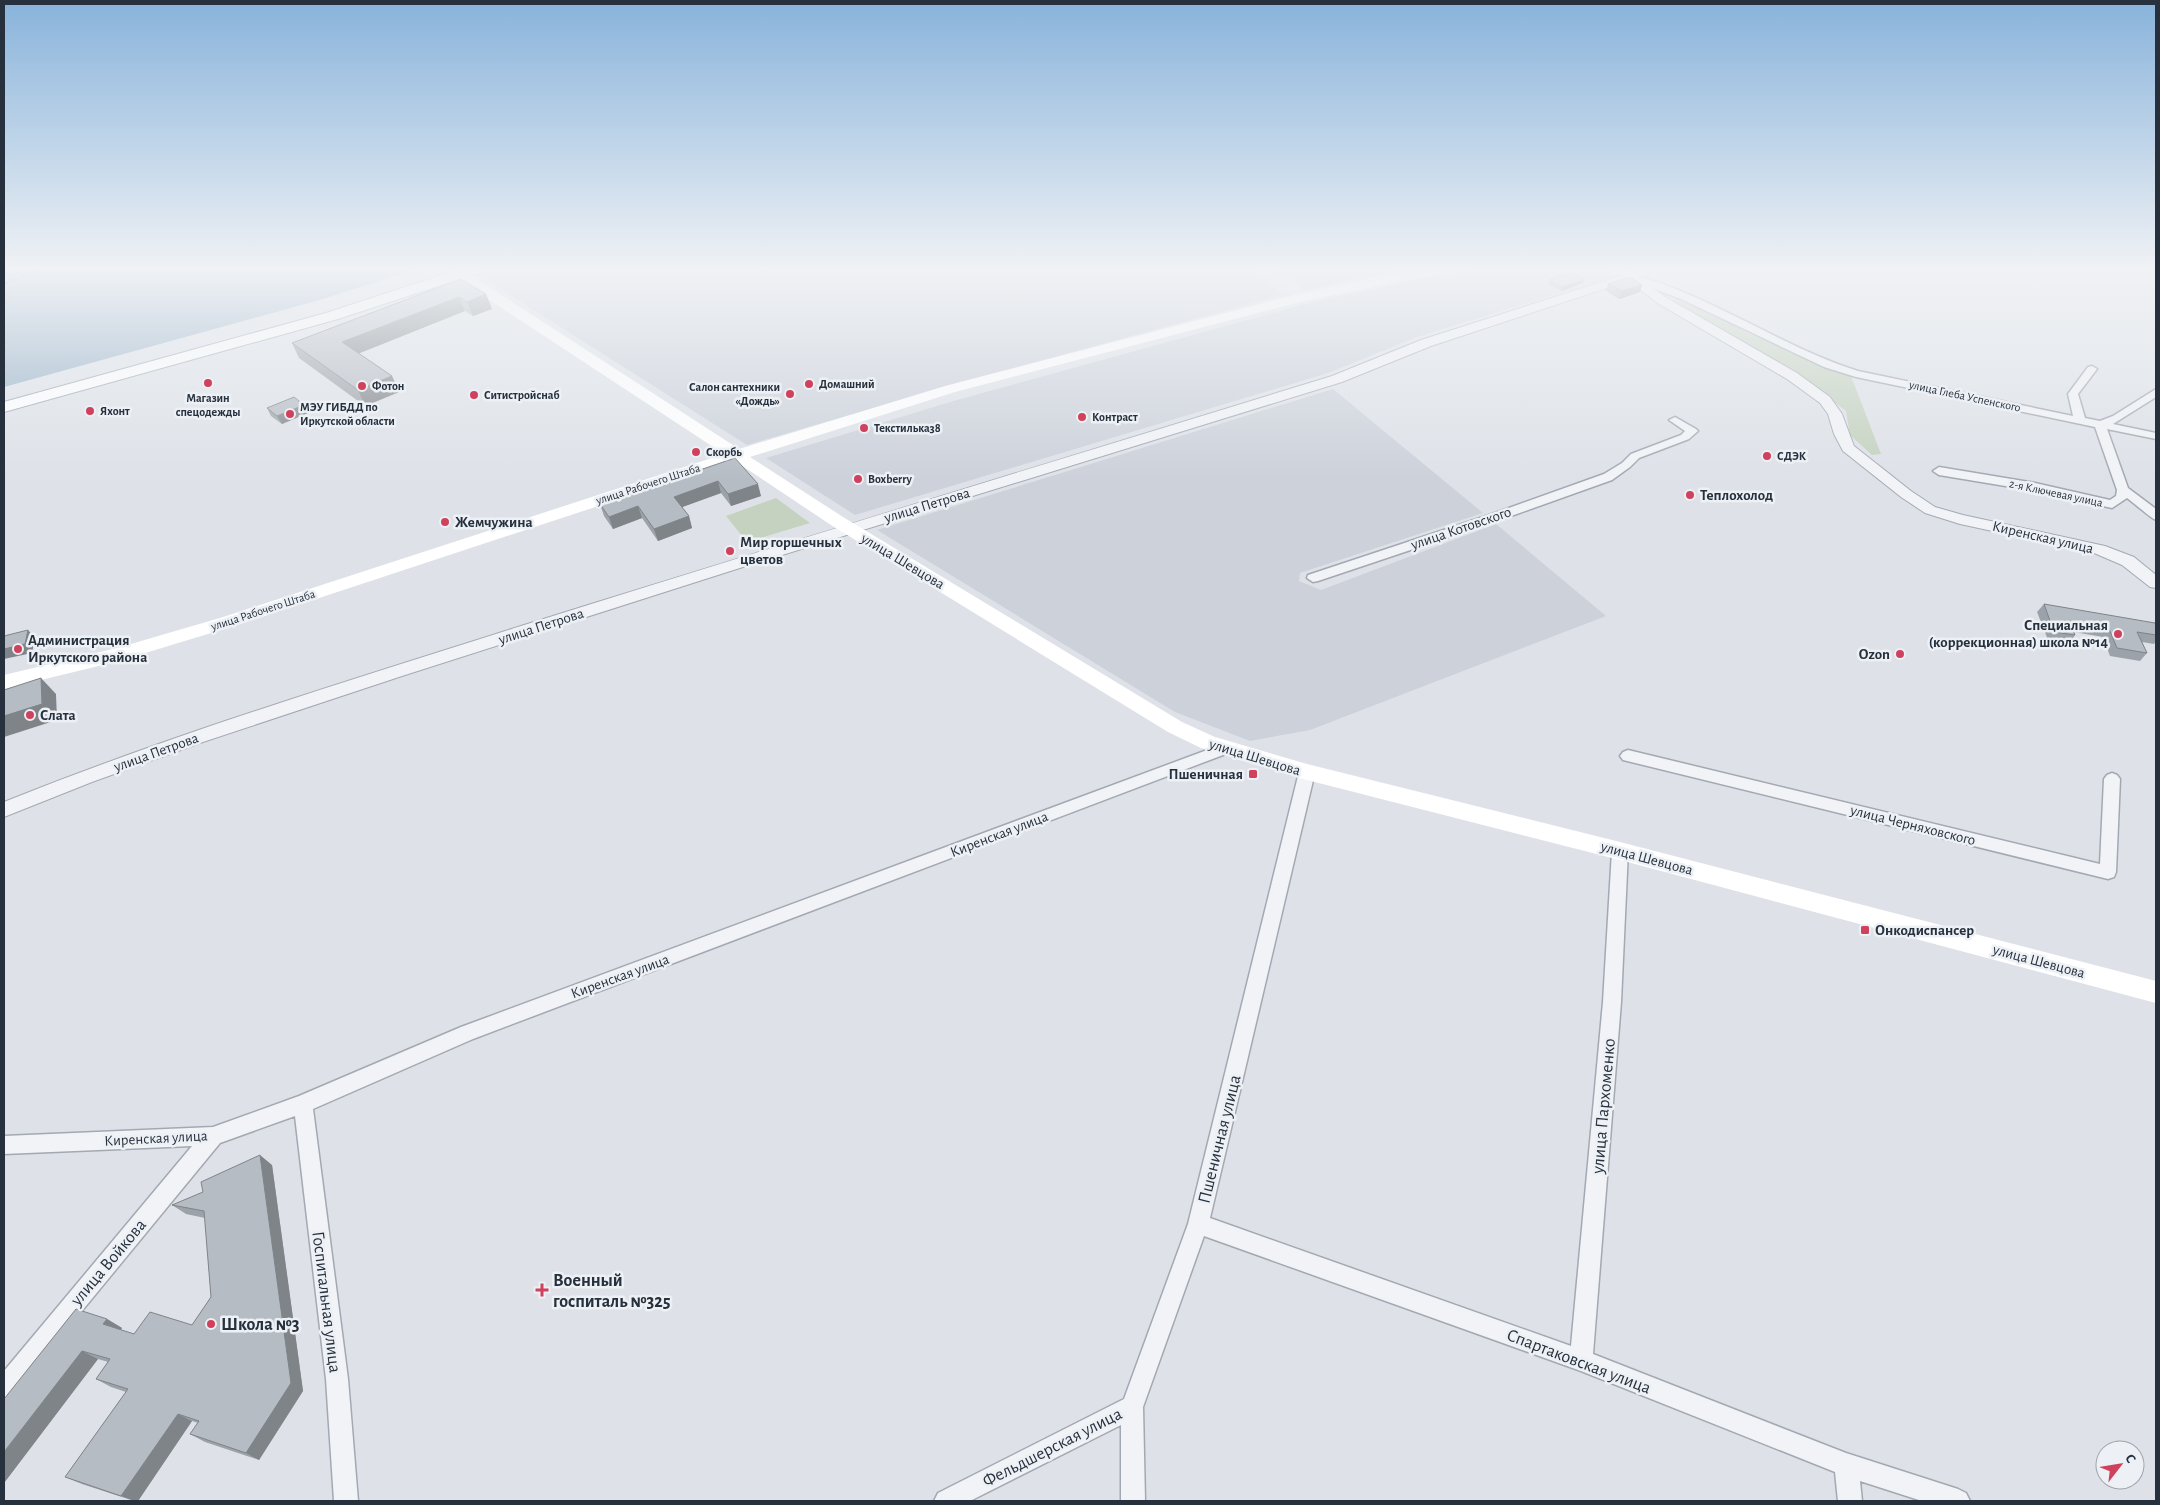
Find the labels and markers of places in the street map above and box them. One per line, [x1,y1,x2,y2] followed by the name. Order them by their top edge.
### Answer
[202,377,214,389] marker: Магазин спецодежды
[803,378,815,390] marker: Домашний
[819,378,875,390] place label: Домашний
[356,380,368,392] marker: Фотон
[372,380,404,392] place label: Фотон
[689,381,780,407] place label: Салон сантехники «Дождь»
[784,388,796,400] marker: Салон сантехники «Дождь»
[468,389,480,401] marker: Ситистройснаб
[484,389,559,401] place label: Ситистройснаб
[176,392,240,418] place label: Магазин спецодежды
[300,401,395,428] place label: МЭУ ГИБДД по Иркутской области
[84,405,96,417] marker: Яхонт
[100,405,130,417] place label: Яхонт
[284,408,296,420] marker: МЭУ ГИБДД по Иркутской области
[1076,411,1088,423] marker: Контраст
[1092,411,1138,423] place label: Контраст
[858,422,870,434] marker: Текстилька38
[874,422,941,434] place label: Текстилька38
[690,446,702,458] marker: Скорбь
[706,446,742,458] place label: Скорбь
[1761,450,1773,462] marker: СДЭК
[1777,450,1807,462] place label: СДЭК
[852,473,864,485] marker: Boxberry
[868,473,913,486] place label: Boxberry
[1700,488,1773,503] place label: Теплохолод
[1684,489,1696,501] marker: Теплохолод
[455,515,533,530] place label: Жемчужина
[439,516,451,528] marker: Жемчужина
[740,535,842,567] place label: Мир горшечных цветов
[724,545,736,557] marker: Мир горшечных цветов
[1929,618,2108,650] place label: Специальная (коррекционная) школа №14
[2112,628,2124,640] marker: Специальная (коррекционная) школа №14
[28,633,147,665] place label: Администрация Иркутского района
[12,643,24,655] marker: Администрация Иркутского района
[1859,647,1890,662] place label: Ozon
[1894,648,1906,660] marker: Ozon
[40,708,76,723] place label: Слата
[24,709,36,721] marker: Слата
[1169,767,1243,782] place label: Пшеничная
[1247,768,1259,780] marker: Пшеничная
[1875,923,1974,938] place label: Онкодиспансер
[1859,924,1871,936] marker: Онкодиспансер
[553,1272,671,1311] place label: Военный госпиталь №325
[535,1283,549,1297] marker: Военный госпиталь №325
[221,1316,300,1334] place label: Школа №3
[205,1318,217,1330] marker: Школа №3

